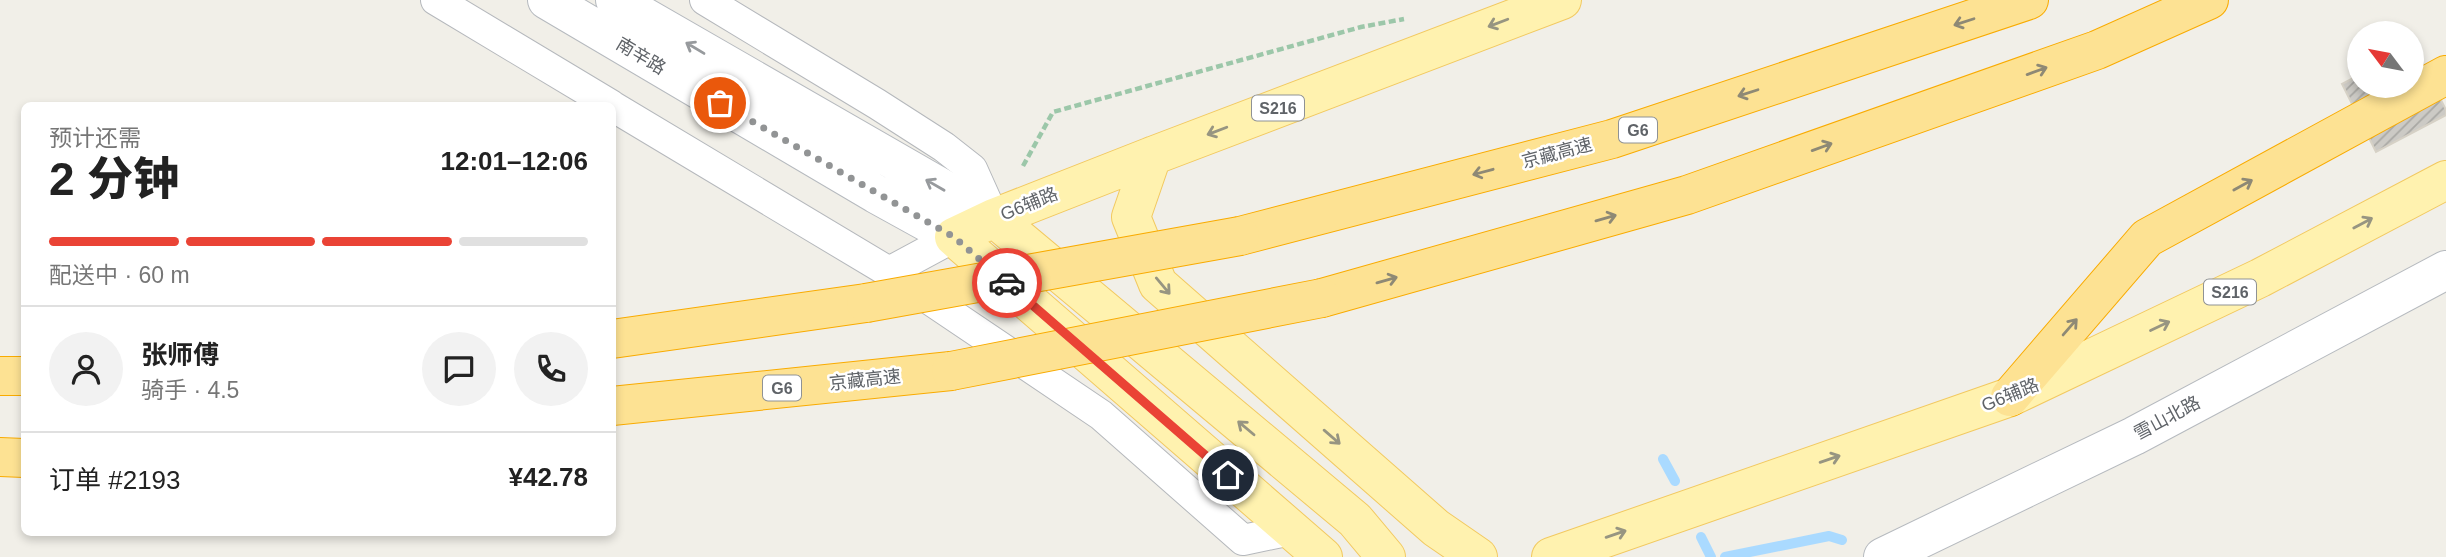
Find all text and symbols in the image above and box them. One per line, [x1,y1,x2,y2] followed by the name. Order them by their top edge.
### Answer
[1953,16,1975,29] one-way arrow
[1488,18,1510,31] one-way arrow
[2347,21,2424,98] north arrow
[2347,21,2424,98] map controls
[613,34,669,78] street label: 南辛路
[685,40,705,54] one-way arrow
[2025,64,2047,76] one-way arrow
[690,73,750,133] pin
[701,84,739,122] icon: bag
[1738,88,1760,100] one-way arrow
[1252,96,1304,120] road number: S216
[1619,118,1657,142] road number: G6
[49,125,141,151] text: 预计还需
[1207,125,1228,138] one-way arrow
[1520,134,1594,172] street label: 京藏高速
[1811,140,1833,152] one-way arrow
[441,146,588,176] text: 12:01–12:06
[49,153,179,205] text: 2 分钟
[1473,166,1495,179] one-way arrow
[925,177,945,191] one-way arrow
[2233,178,2253,192] one-way arrow
[997,183,1061,225] street label: G6辅路
[1595,210,1617,223] one-way arrow
[2352,216,2373,230] one-way arrow
[972,248,1042,318] courier
[49,262,190,288] text: 配送中 · 60 m
[988,264,1026,302] icon: car
[1376,272,1398,285] one-way arrow
[1154,277,1170,295] one-way arrow
[2204,280,2256,304] road number: S216
[2062,318,2078,336] one-way arrow
[2149,318,2170,332] one-way arrow
[49,332,123,406] button: person
[422,332,496,406] button: chat
[514,332,588,406] button: phone
[141,340,219,370] text: 张师傅
[828,366,902,394] street label: 京藏高速
[1978,374,2042,416] street label: G6辅路
[763,376,801,400] road number: G6
[141,377,239,403] text: 骑手 · 4.5
[2131,392,2203,444] street label: 雪山北路
[1238,420,1256,436] one-way arrow
[1323,429,1341,445] one-way arrow
[1198,445,1258,505] pin
[1819,452,1841,465] one-way arrow
[1209,456,1247,494] icon: home
[508,462,588,492] text: ¥42.78
[49,465,181,495] text: 订单 #2193
[1604,527,1626,540] one-way arrow

